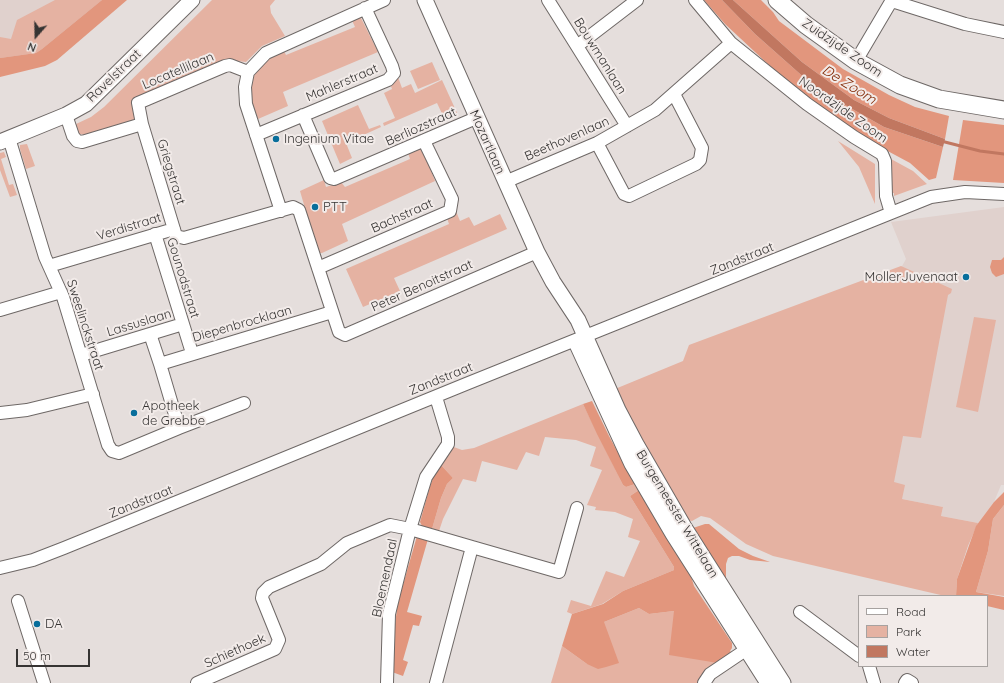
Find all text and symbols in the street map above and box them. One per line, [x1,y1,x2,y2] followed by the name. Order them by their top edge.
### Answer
[570,15,630,97] street label: Bouwmanlaan
[799,15,885,81] street label: Zuidzijde Zoom
[16,16,56,56] north arrow
[26,39,38,55] text: N
[84,46,144,106] street label: Ravelstraat
[140,49,216,93] street label: Locatellilaan
[304,61,380,105] street label: Mahlerstraat
[819,62,879,108] water label: De Zoom
[796,74,890,146] street label: Noordzijde Zoom
[383,104,459,150] street label: Berliozstraat
[466,108,508,176] street label: Mozartlaan
[522,113,612,165] street label: Beethovenlaan
[284,131,374,147] place label: Ingenium Vitae
[271,134,281,144] marker: Ingenium Vitae
[154,137,188,207] street label: Griegstraat
[369,195,435,237] street label: Bachstraat
[323,199,347,215] place label: PTT
[310,202,320,212] marker: PTT
[95,210,163,244] street label: Verdistraat
[163,236,203,320] street label: Gounodstraat
[708,239,776,279] street label: Zandstraat
[369,257,475,315] street label: Peter Benoitstraat
[864,269,958,285] place label: MollerJuvenaat
[961,272,971,282] marker: MollerJuvenaat
[63,278,107,372] street label: Sweelinckstraat
[191,302,293,346] street label: Diepenbrocklaan
[105,306,173,340] street label: Lassuslaan
[407,359,475,399] street label: Zandstraat
[142,398,205,429] place label: Apotheek de Grebbe
[129,408,139,418] marker: Apotheek de Grebbe
[633,447,721,581] street label: Burgemeester Wittelaan
[107,482,175,522] street label: Zandstraat
[369,537,401,619] street label: Bloemendaal
[858,595,988,667] legend
[896,604,926,619] text: Road
[45,616,63,632] place label: DA
[32,619,42,629] marker: DA
[896,624,921,639] text: Park
[202,631,268,671] street label: Schiethoek
[18,641,92,667] scale bar
[896,644,930,659] text: Water
[23,648,51,663] text: 50 m

